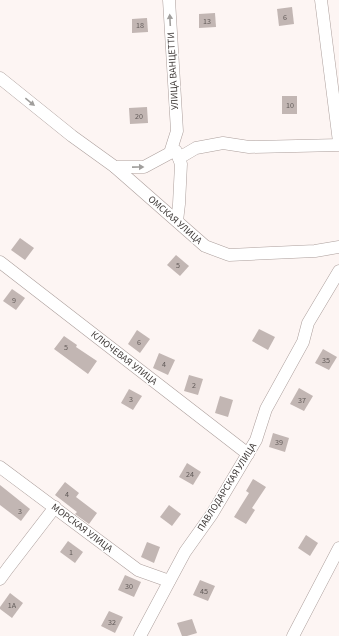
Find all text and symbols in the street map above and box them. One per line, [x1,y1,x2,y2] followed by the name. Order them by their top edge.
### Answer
[283,12,287,23] house number: 6
[167,14,174,26] one-way arrow
[203,16,211,27] house number: 13
[136,20,144,31] house number: 18
[164,32,182,110] street label: УЛИЦА ВАНЦЕТТИ
[25,98,36,107] one-way arrow
[286,100,294,111] house number: 10
[135,111,143,122] house number: 20
[132,164,145,170] one-way arrow
[145,192,206,248] street label: ОМСКАЯ УЛИЦА
[176,260,180,271] house number: 5
[12,295,16,306] house number: 9
[88,328,161,389] street label: КЛЮЧЕВАЯ УЛИЦА
[137,337,141,348] house number: 6
[64,342,68,353] house number: 5
[322,355,330,366] house number: 35
[162,359,166,370] house number: 4
[192,380,196,391] house number: 2
[129,394,133,405] house number: 3
[298,395,306,406] house number: 37
[275,437,283,448] house number: 39
[194,440,260,534] street label: ПАВЛОДАРСКАЯ УЛИЦА
[186,469,194,480] house number: 24
[65,489,69,500] house number: 4
[48,500,116,556] street label: МОРСКАЯ УЛИЦА
[18,506,22,517] house number: 3
[69,547,73,558] house number: 1
[125,581,133,592] house number: 30
[200,586,208,597] house number: 45
[8,600,17,611] house number: 1А
[108,617,116,628] house number: 32

